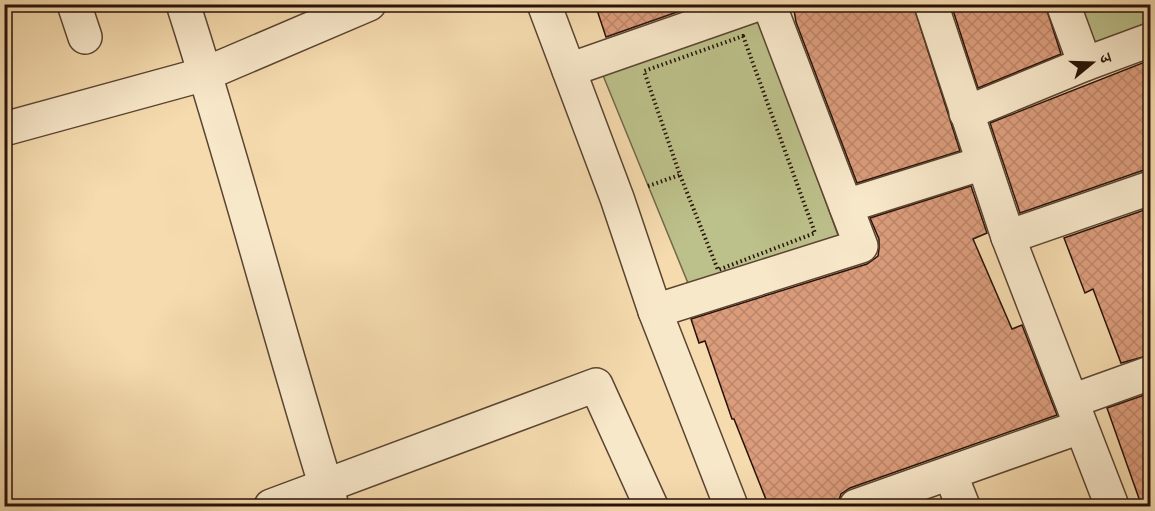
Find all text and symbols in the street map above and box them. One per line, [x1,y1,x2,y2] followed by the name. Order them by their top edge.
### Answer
[1062,33,1122,93] north arrow
[1094,50,1117,67] text: उ

